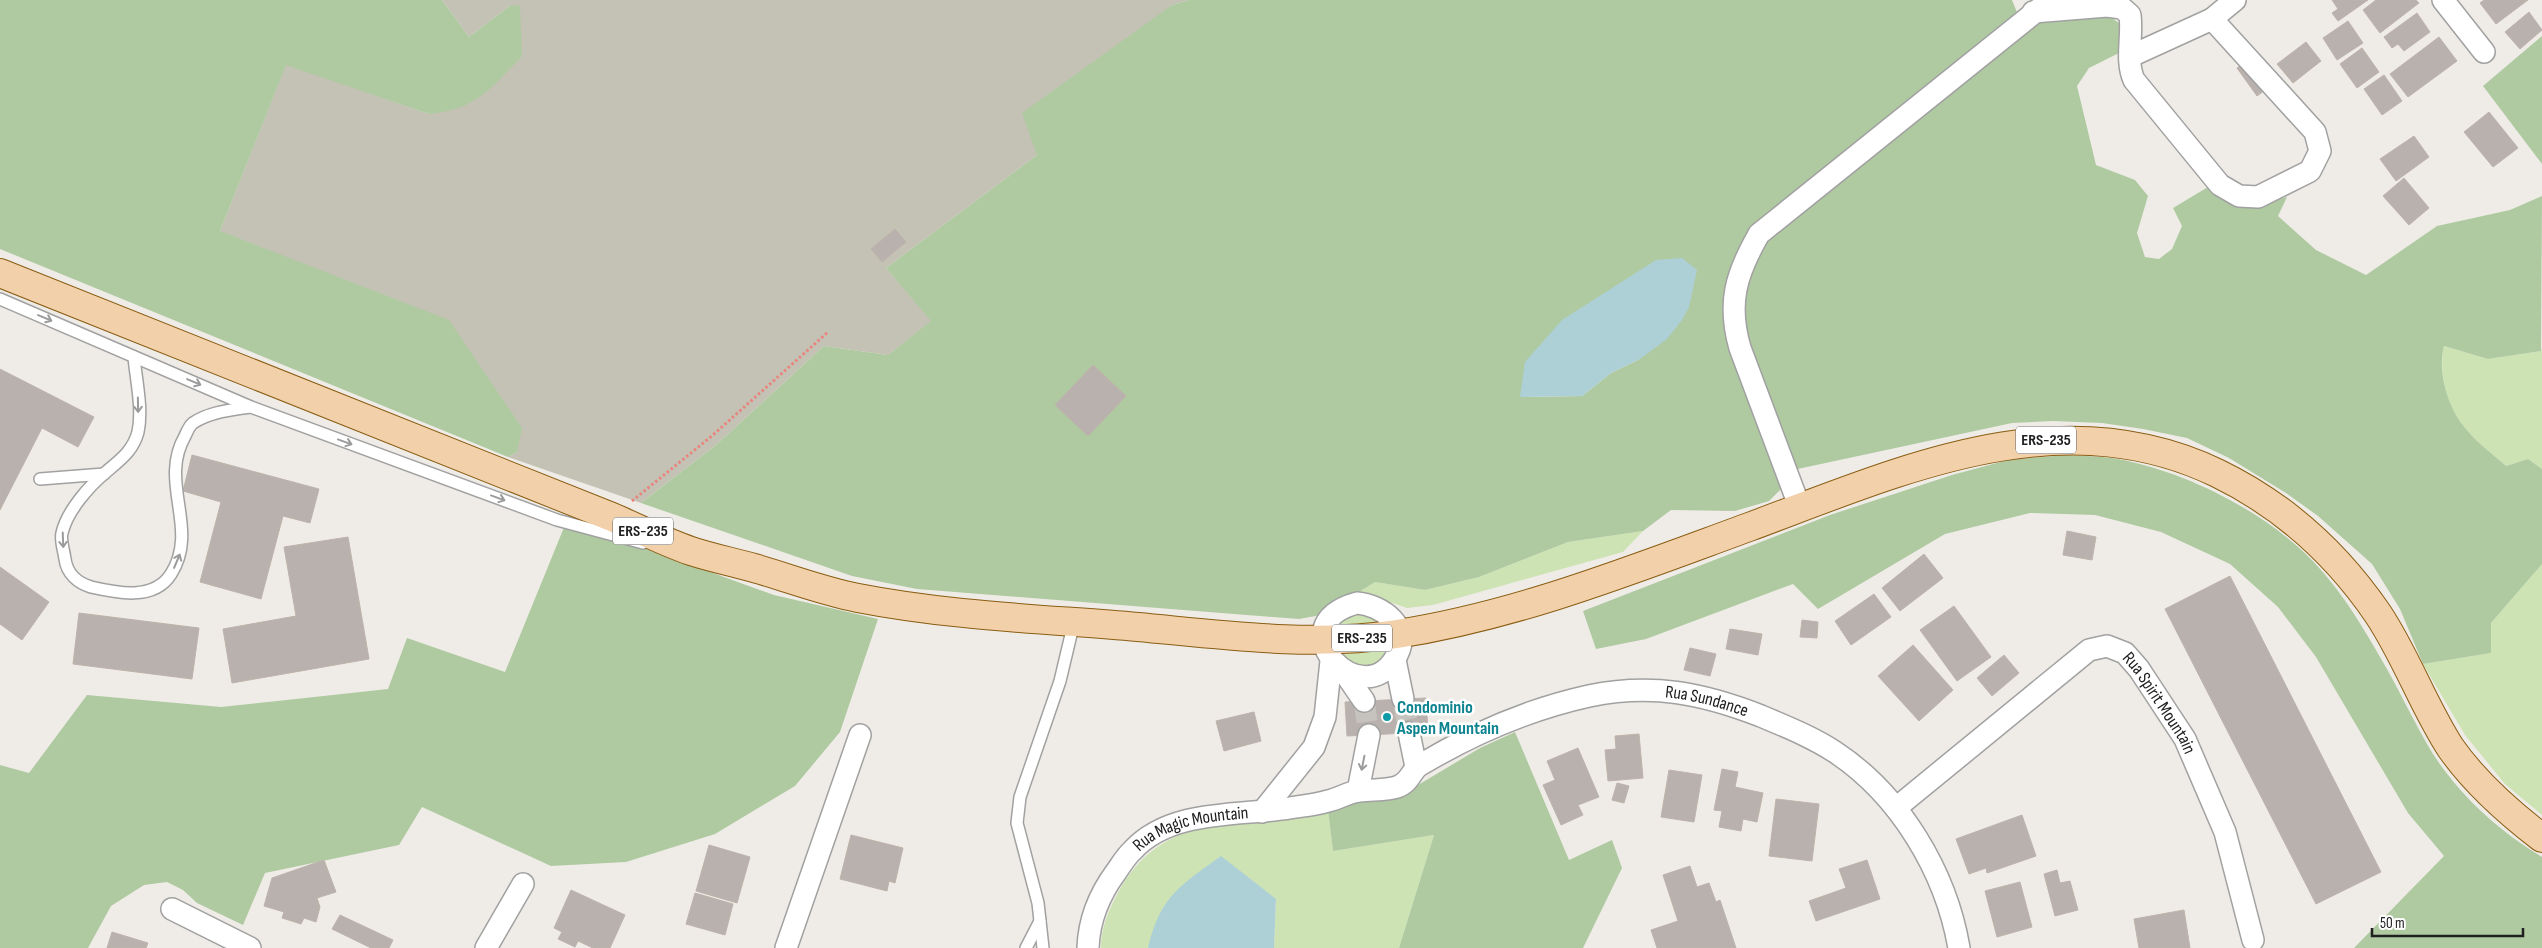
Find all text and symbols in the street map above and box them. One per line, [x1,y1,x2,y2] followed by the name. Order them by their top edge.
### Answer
[37,314,52,324] one-way arrow
[186,378,201,388] one-way arrow
[133,396,143,413] one-way arrow
[2016,426,2076,454] road number: ERS-235
[338,438,353,447] one-way arrow
[490,494,505,503] one-way arrow
[613,518,673,544] road number: ERS-235
[58,532,68,548] one-way arrow
[173,554,182,569] one-way arrow
[1332,624,1392,651] road number: ERS-235
[2118,647,2201,757] street label: Rua Spirit Mountain
[1664,681,1751,721] street label: Rua Sundance
[1396,697,1499,739] place label: Condominio Aspen Mountain
[1381,711,1393,723] marker: Condominio Aspen Mountain
[1358,755,1368,771] one-way arrow
[1128,802,1249,855] street label: Rua Magic Mountain
[2372,906,2523,938] scale bar
[2380,914,2405,933] text: 50 m

